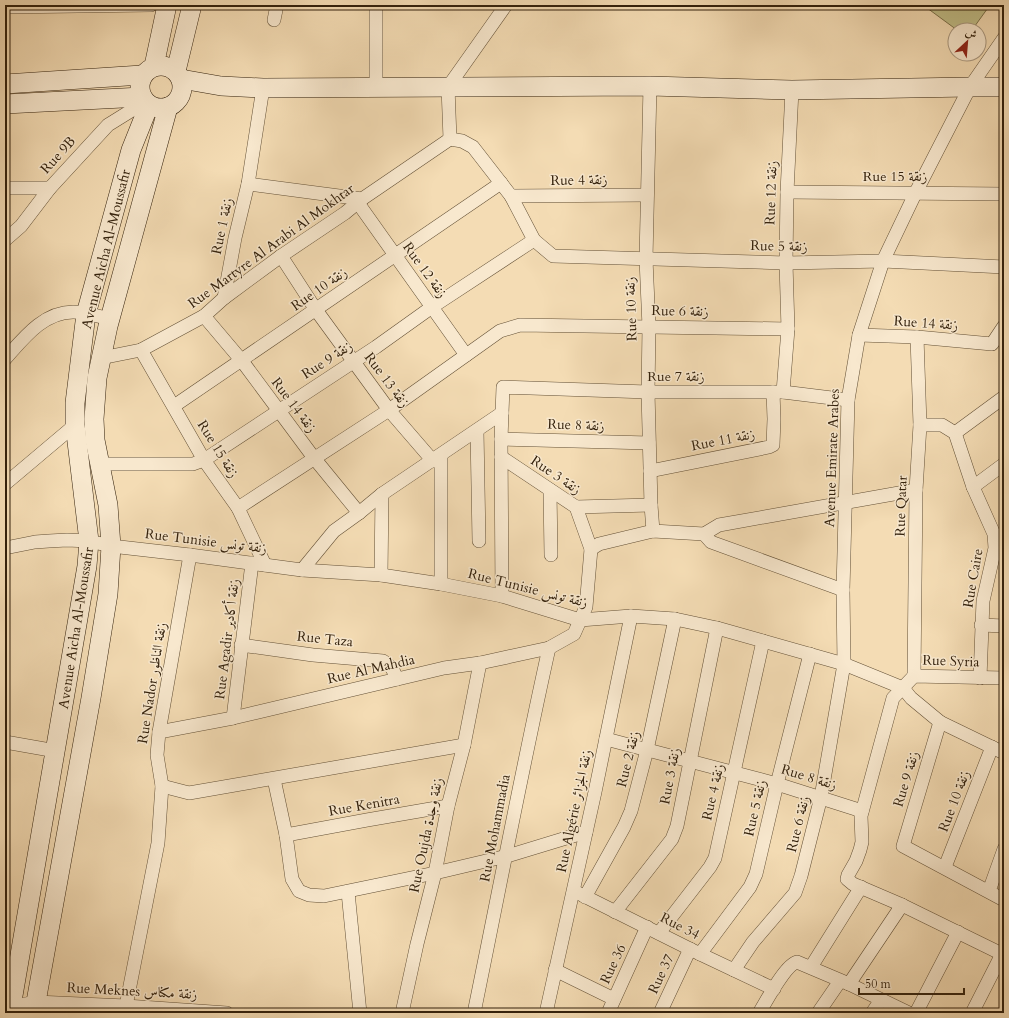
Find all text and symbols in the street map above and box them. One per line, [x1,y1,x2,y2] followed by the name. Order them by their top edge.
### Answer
[947,22,987,62] north arrow
[963,24,979,43] text: ش
[36,132,80,178] street label: Rue 9B
[760,160,782,226] street label: Rue 12 زنقة
[77,167,135,331] street label: Avenue Aicha Al-Moussafir
[863,167,927,186] street label: Rue 15 زنقة
[550,170,608,190] street label: Rue 4 زنقة
[184,179,359,313] street label: Rue Martyre Al Arabi Al Mokhtar
[207,196,237,256] street label: Rue 1 زنقة
[750,236,808,256] street label: Rue 5 زنقة
[398,238,452,302] street label: Rue 12 زنقة
[287,263,351,315] street label: Rue 10 زنقة
[620,276,642,342] street label: Rue 10 زنقة
[651,301,709,321] street label: Rue 6 زنقة
[893,311,959,335] street label: Rue 14 زنقة
[298,336,356,384] street label: Rue 9 زنقة
[360,349,414,411] street label: Rue 13 زنقة
[647,367,705,386] street label: Rue 7 زنقة
[267,374,321,436] street label: Rue 14 زنقة
[820,388,844,528] street label: Avenue Emirate Arabes
[547,415,605,435] street label: Rue 8 زنقة
[193,417,243,481] street label: Rue 15 زنقة
[690,425,756,455] street label: Rue 11 زنقة
[527,451,585,499] street label: Rue 3 زنقة
[890,474,912,537] street label: Rue Qatar
[144,524,268,558] street label: Rue Tunisie زنقة تونس
[54,545,98,710] street label: Avenue Aicha Al-Moussafir
[958,547,988,609] street label: Rue Caire
[466,564,590,612] street label: Rue Tunisie زنقة تونس
[209,578,244,700] street label: Rue Agadir زنقة أكادير
[133,621,171,745] street label: Rue Nador زنقة الناظور
[296,627,354,651] street label: Rue Taza
[325,650,417,688] street label: Rue Al Mahdia
[922,651,980,671] street label: Rue Syria
[612,729,644,789] street label: Rue 2 زنقة
[655,746,685,806] street label: Rue 3 زنقة
[552,748,596,874] street label: Rue Algérie زنقة الجزائر
[889,749,923,809] street label: Rue 9 زنقة
[779,760,839,794] street label: Rue 8 زنقة
[697,762,729,822] street label: Rue 4 زنقة
[934,768,974,834] street label: Rue 10 زنقة
[475,773,515,883] street label: Rue Mohammadia
[405,776,447,894] street label: Rue Oujda زنقة وجدة
[739,778,771,838] street label: Rue 5 زنقة
[327,789,401,821] street label: Rue Kenitra
[782,794,814,854] street label: Rue 6 زنقة
[657,908,703,944] street label: Rue 34
[596,941,630,987] street label: Rue 36
[644,951,678,997] street label: Rue 37
[859,970,964,996] scale bar
[865,976,892,992] text: 50 m
[66,978,198,1004] street label: Rue Meknes زنقة مكناس

